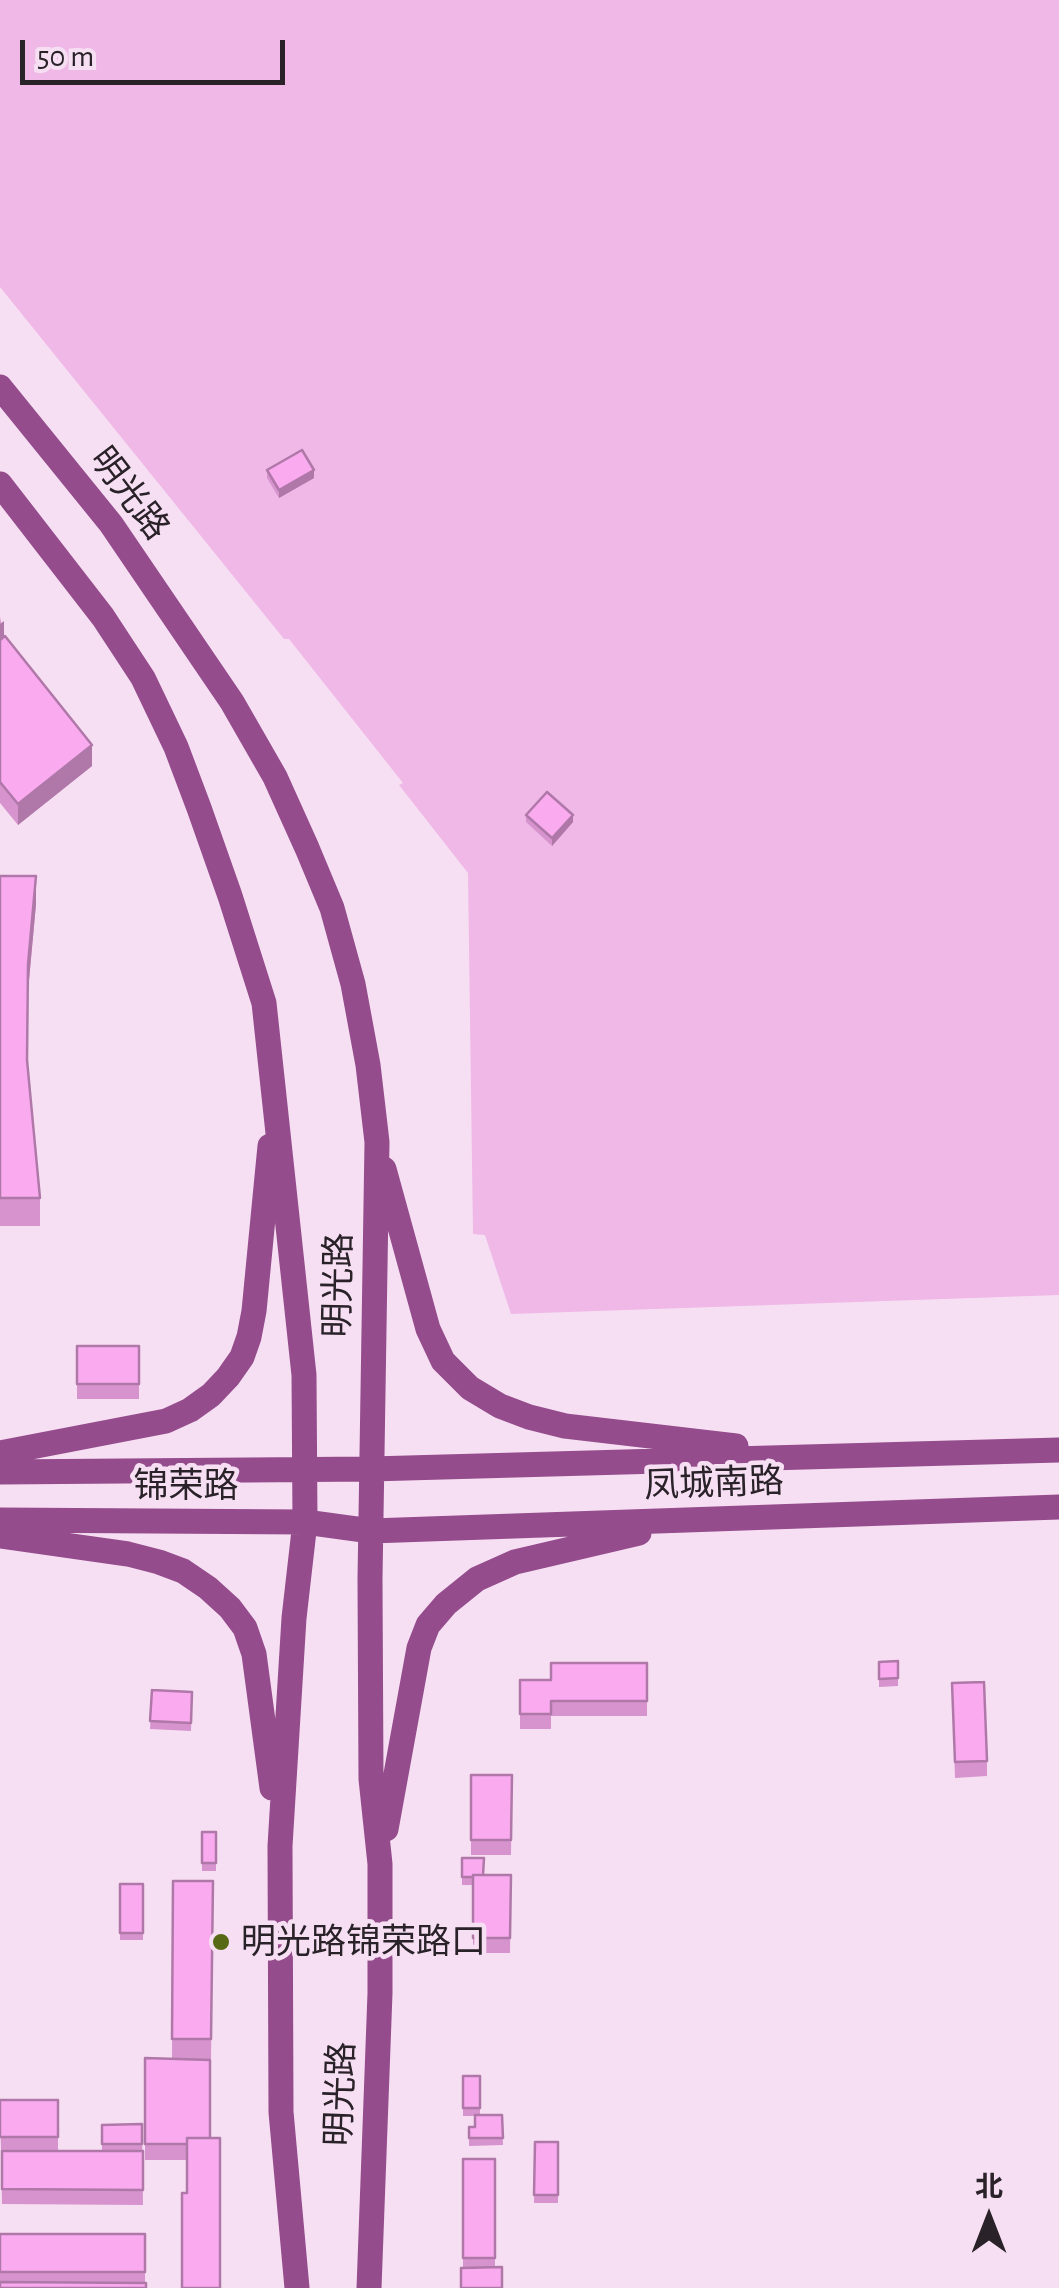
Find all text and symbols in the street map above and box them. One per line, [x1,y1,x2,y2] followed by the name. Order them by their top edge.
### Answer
[25,20,290,82] scale bar
[37,42,94,72] text: 50 m
[81,439,177,549] street label: 明光路
[317,1232,361,1338] street label: 明光路
[643,1461,785,1507] street label: 凤城南路
[134,1465,238,1507] street label: 锦荣路
[241,1921,486,1963] place label: 明光路锦荣路口
[210,1931,232,1953] marker: 明光路锦荣路口
[318,2041,364,2147] street label: 明光路
[939,2168,1039,2268] north arrow
[975,2174,1003,2202] text: 北

